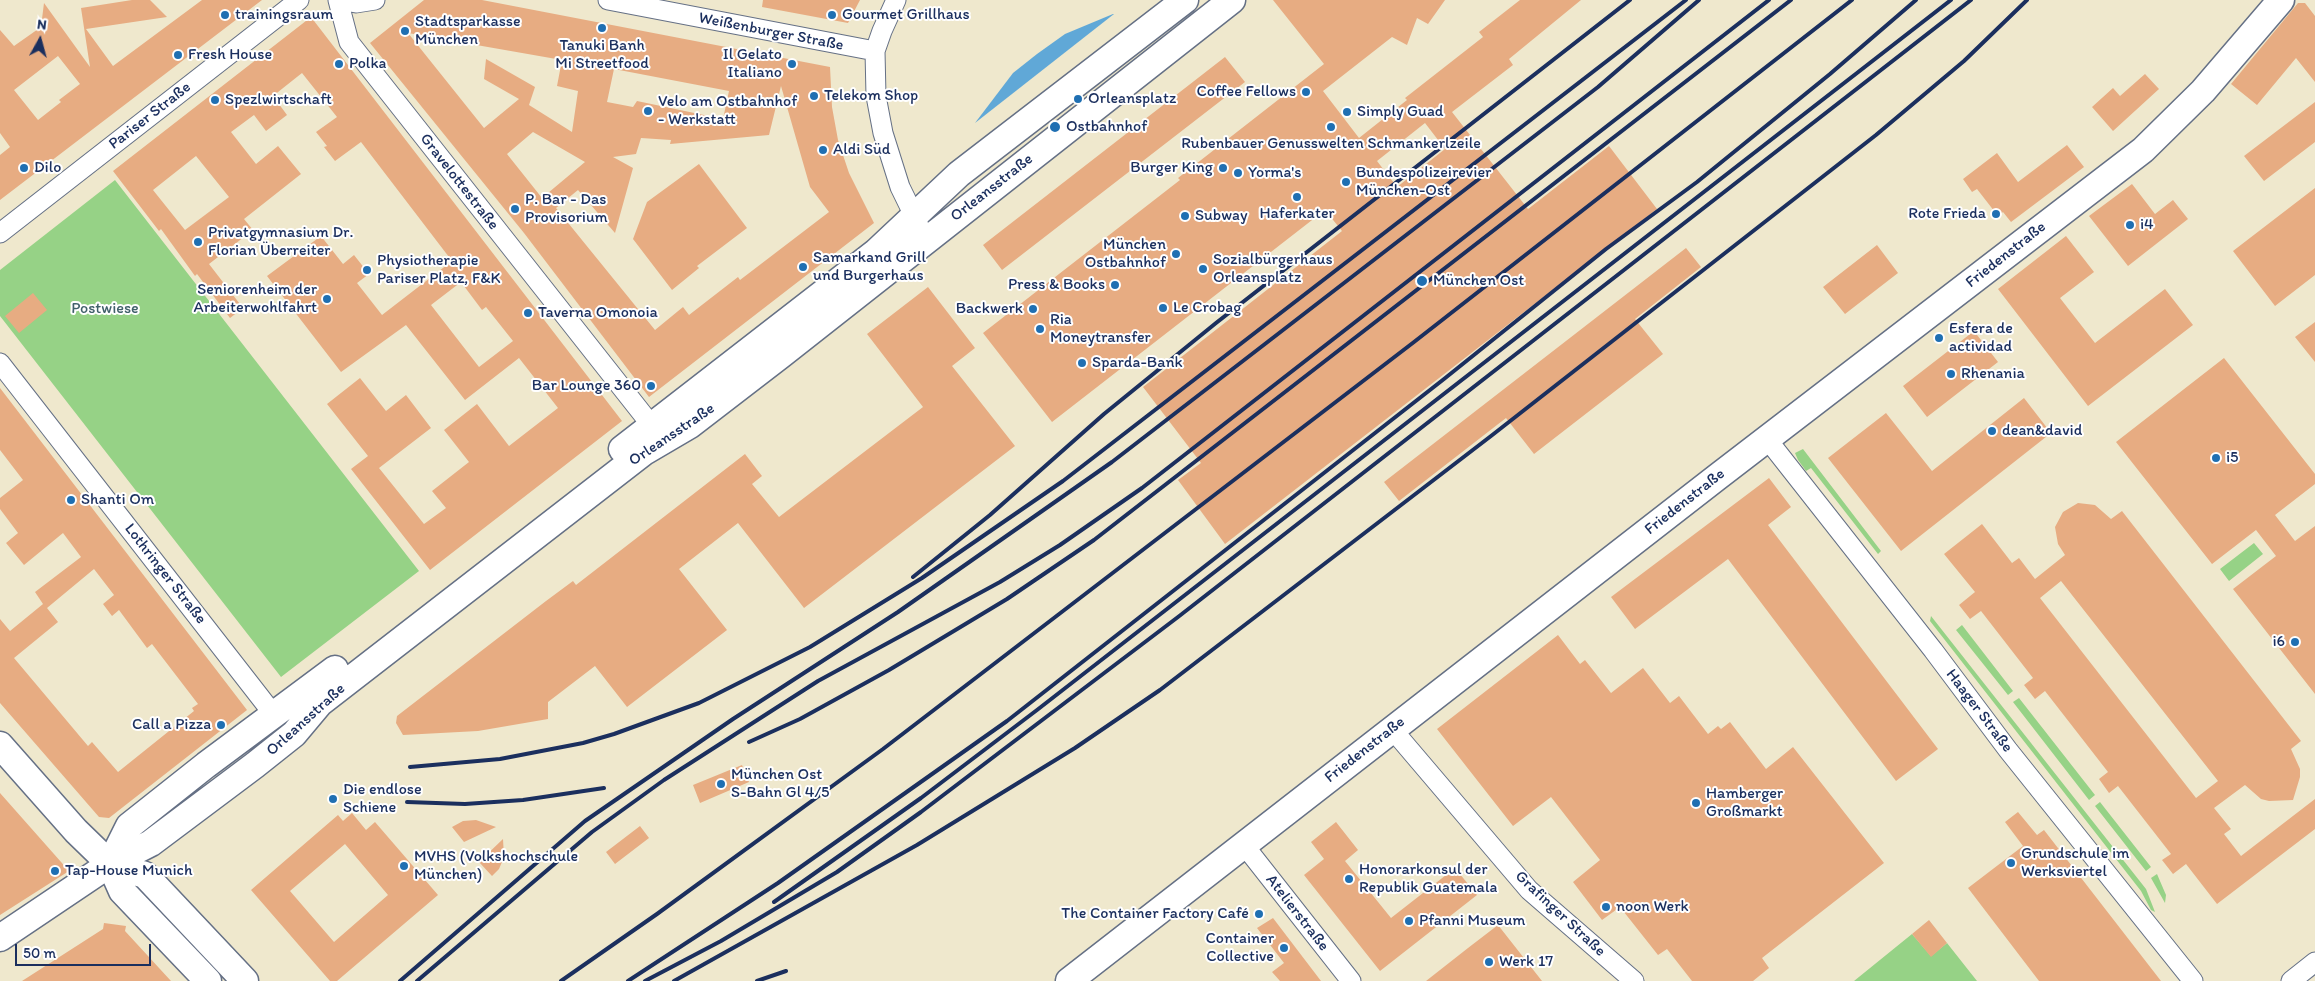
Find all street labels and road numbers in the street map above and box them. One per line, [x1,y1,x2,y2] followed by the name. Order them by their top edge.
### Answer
[697,9,845,55] street label: Weißenburger Straße
[105,78,195,154] street label: Pariser Straße
[415,130,503,234] street label: Gravelottestraße
[947,150,1037,226] street label: Orleansstraße
[1962,218,2050,292] street label: Friedenstraße
[625,399,719,471] street label: Orleansstraße
[1641,465,1729,539] street label: Friedenstraße
[120,520,210,628] street label: Lothringer Straße
[1941,665,2017,757] street label: Haager Straße
[263,680,349,760] street label: Orleansstraße
[1321,713,1409,787] street label: Friedenstraße
[1511,867,1609,961] street label: Grafinger Straße
[1261,871,1333,955] street label: Atelierstraße

